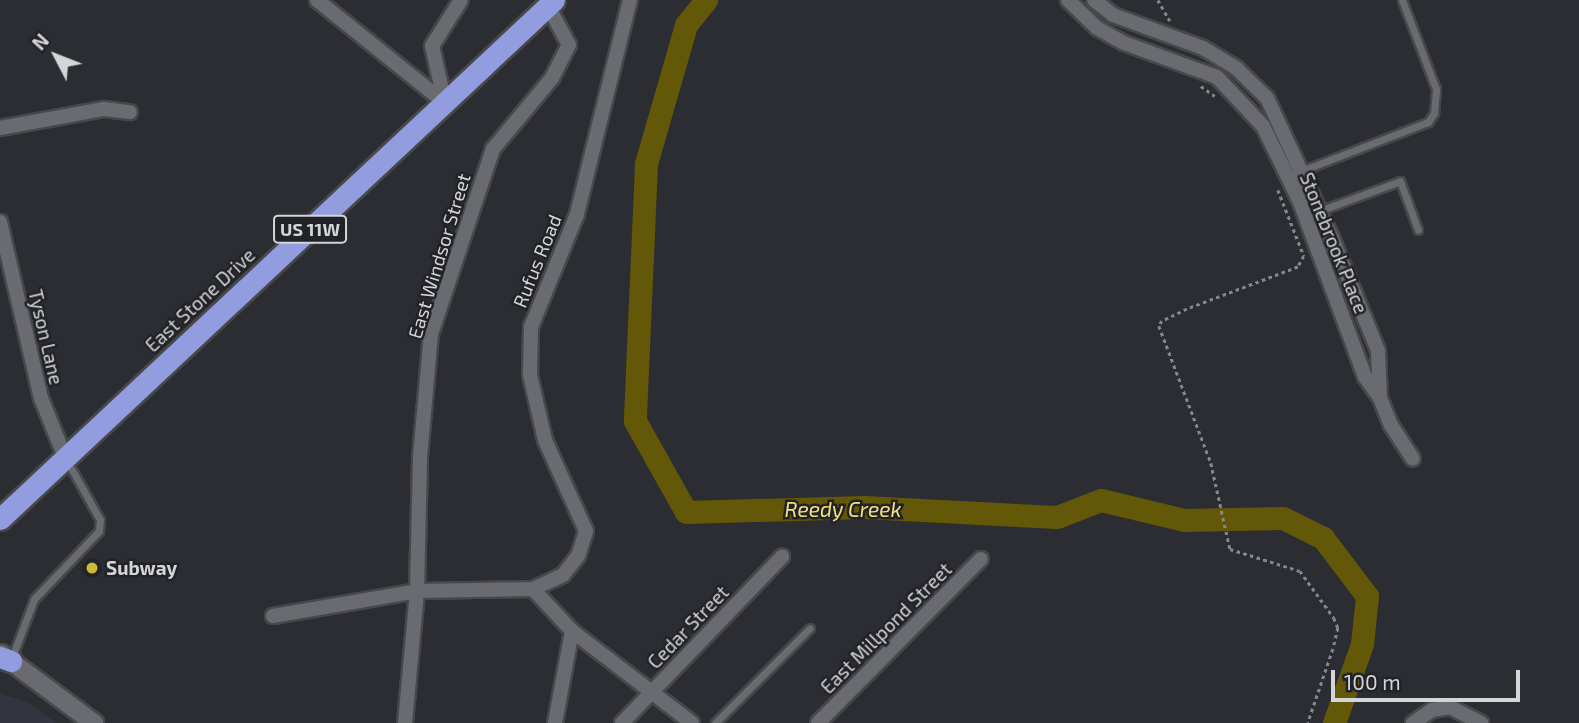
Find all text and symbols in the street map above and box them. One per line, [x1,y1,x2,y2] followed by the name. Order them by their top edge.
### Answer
[21,21,91,91] north arrow
[27,29,53,54] text: N
[1295,169,1373,317] street label: Stonebrook Place
[403,170,475,342] street label: East Windsor Street
[508,211,566,311] street label: Rufus Road
[272,214,348,244] road number: US 11W
[141,243,259,357] street label: East Stone Drive
[24,287,68,387] street label: Tyson Lane
[785,496,901,522] water label: Reedy Creek
[106,557,177,579] place label: Subway
[816,558,956,698] street label: East Millpond Street
[84,560,100,576] marker: Subway
[643,581,733,673] street label: Cedar Street
[1334,656,1523,700] scale bar
[1344,669,1401,694] text: 100 m

